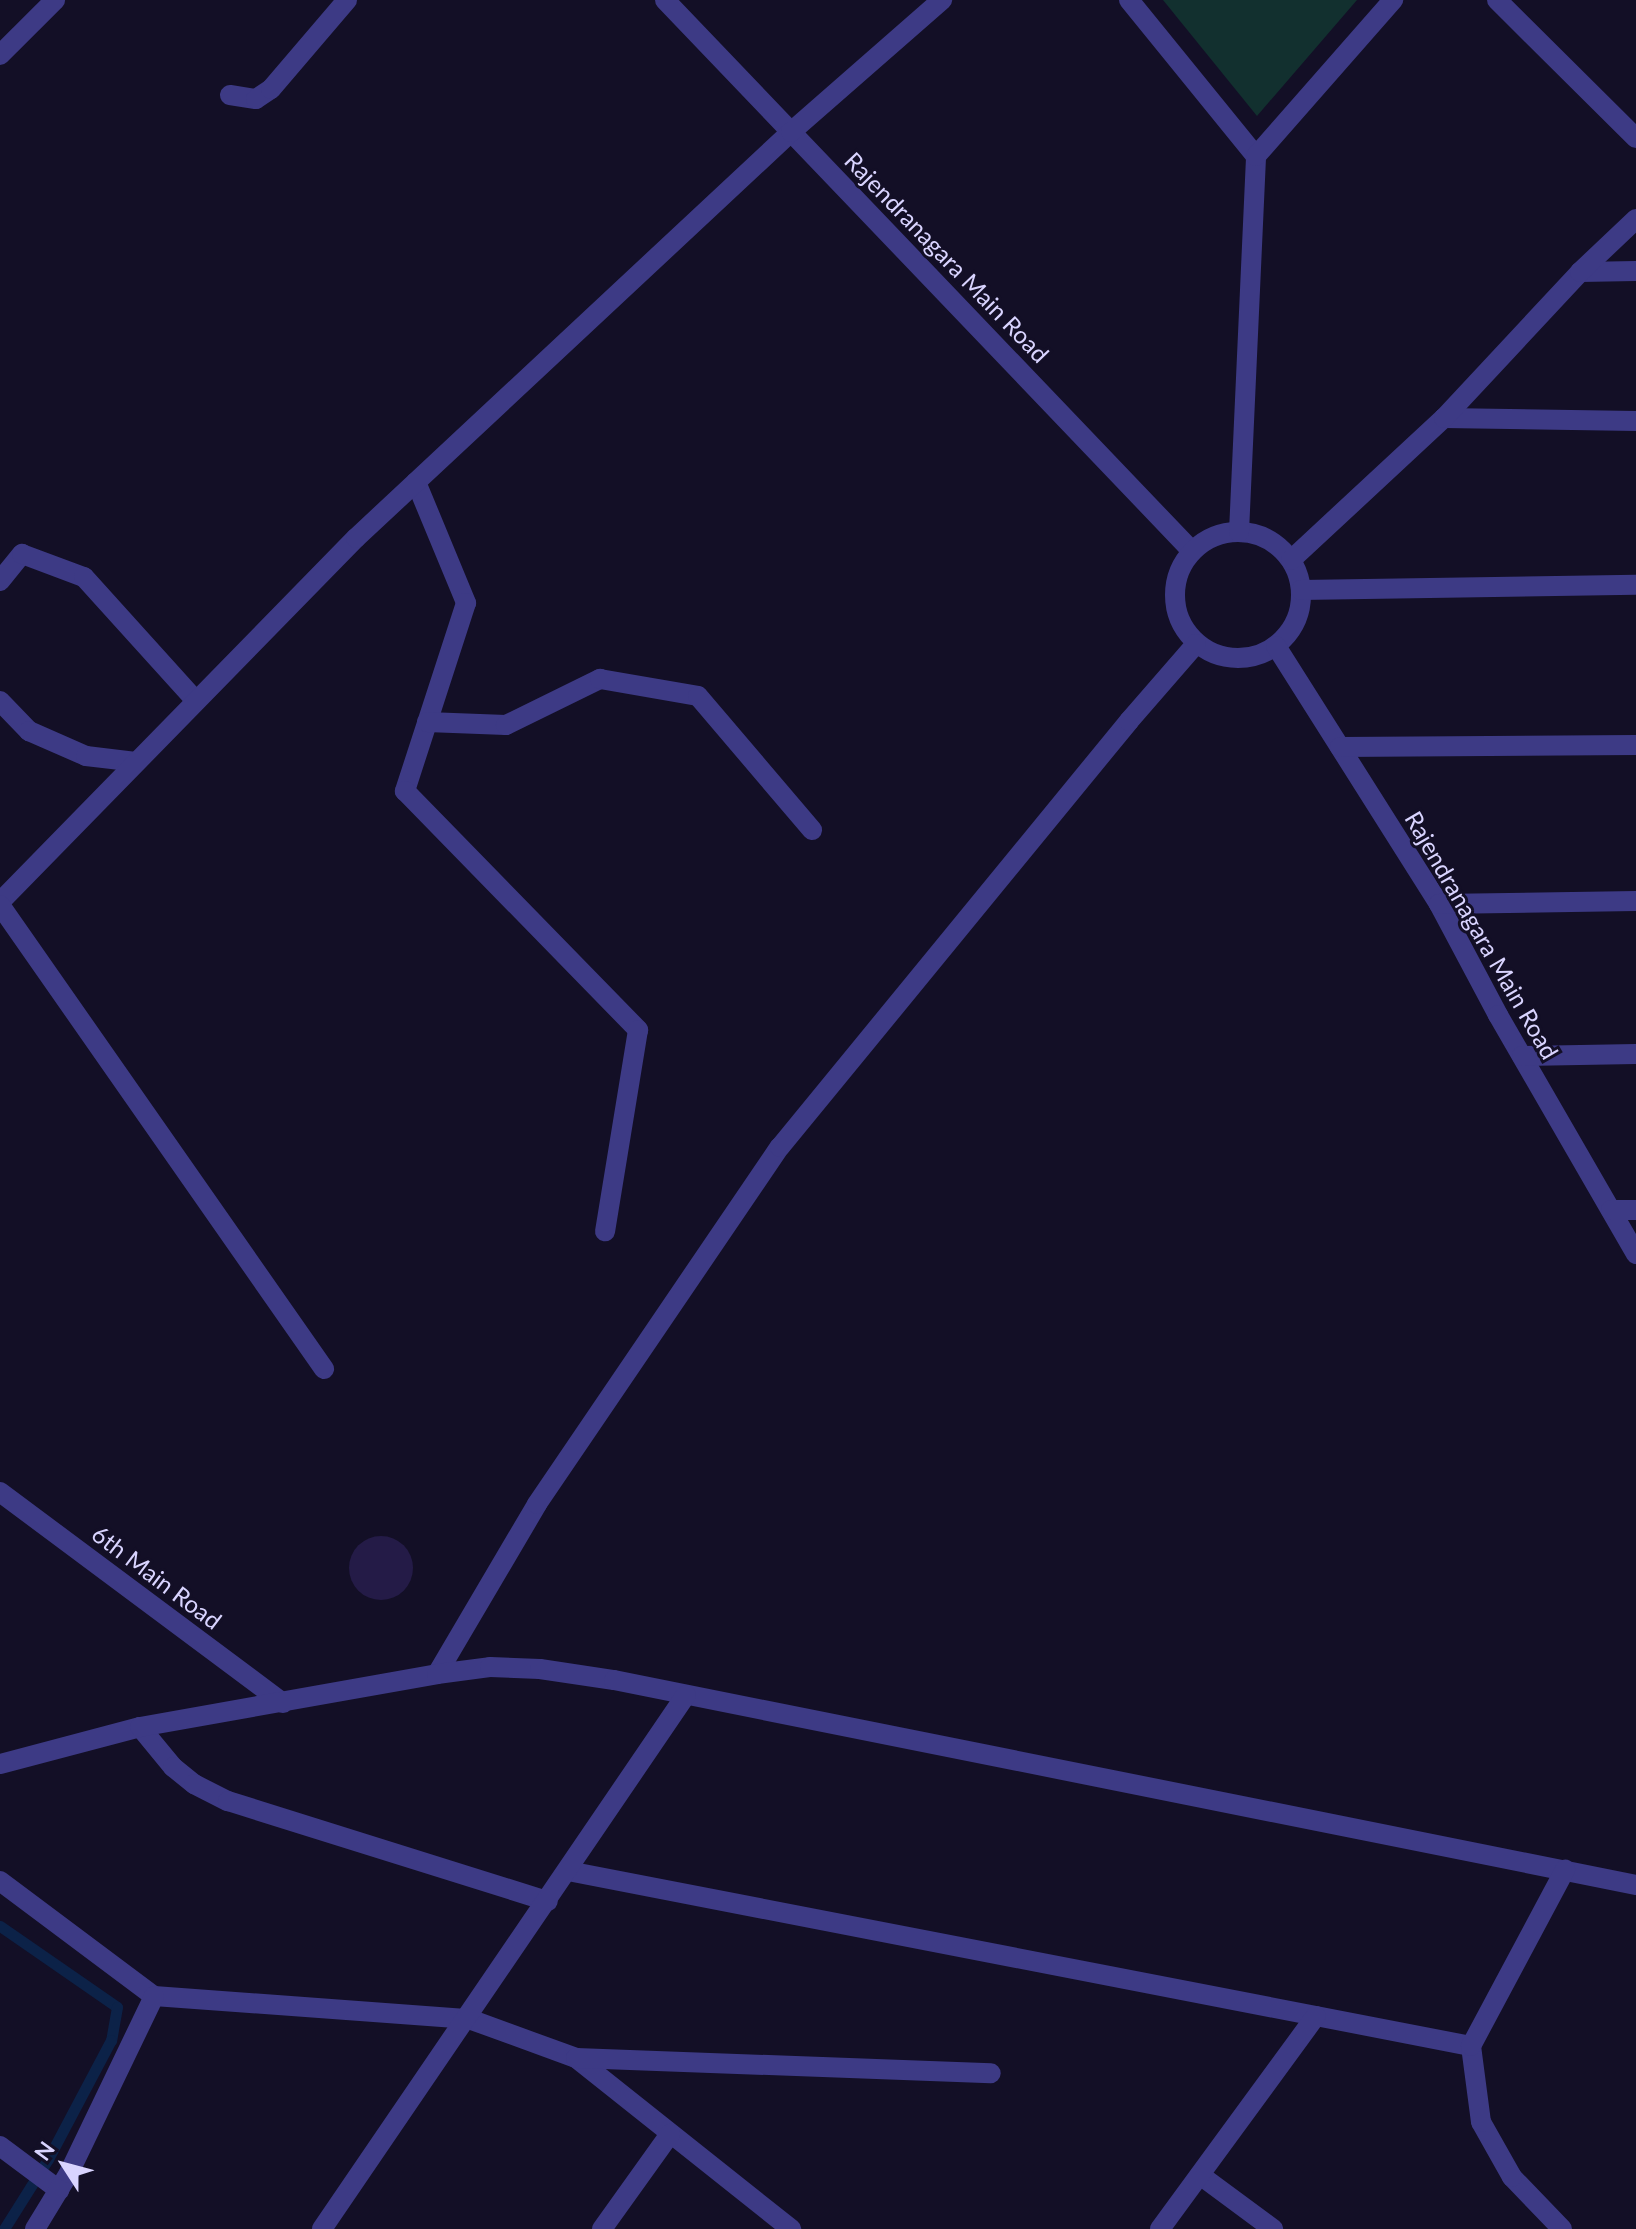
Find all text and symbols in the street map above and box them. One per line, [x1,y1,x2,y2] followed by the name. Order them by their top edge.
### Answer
[839,146,1055,368] street label: Rajendranagara Main Road
[1399,806,1565,1064] street label: Rajendranagara Main Road
[87,1519,227,1635] street label: 6th Main Road
[24,2125,104,2205] north arrow
[28,2136,60,2165] text: N

